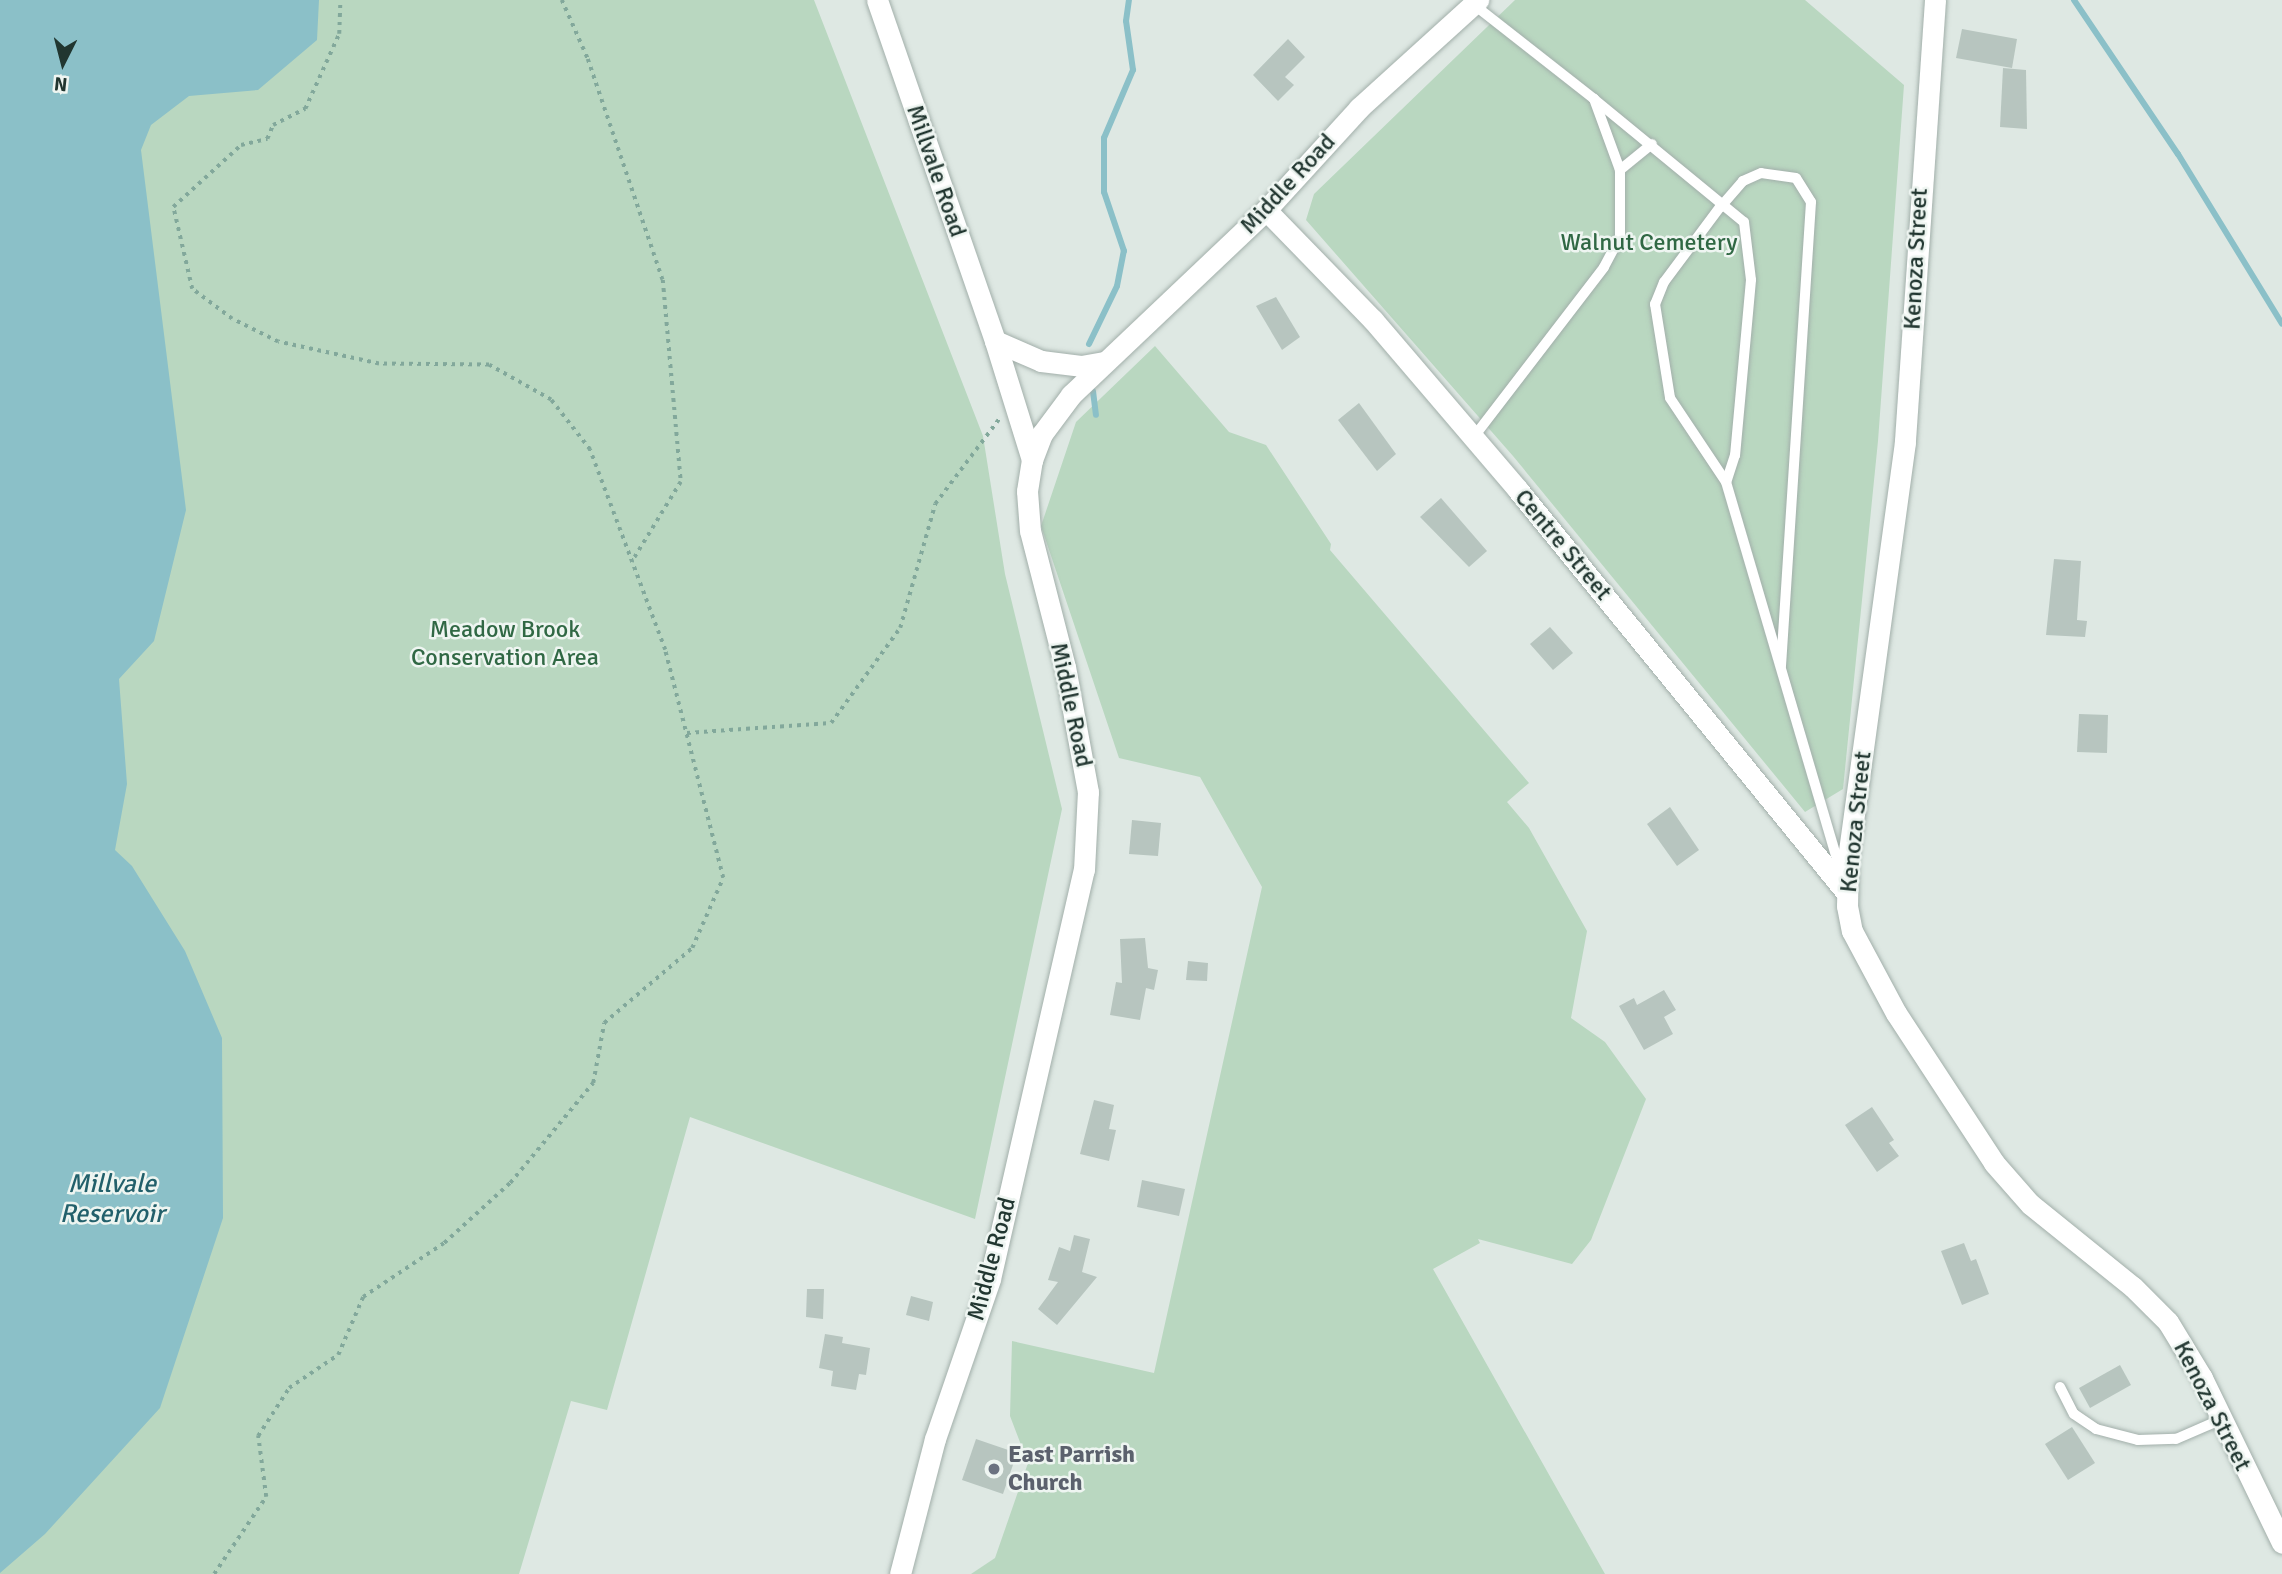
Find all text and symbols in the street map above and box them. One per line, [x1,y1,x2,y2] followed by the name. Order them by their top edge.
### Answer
[28,28,98,98] north arrow
[53,71,69,97] text: N
[900,101,972,241] street label: Millvale Road
[1234,128,1342,240] street label: Middle Road
[1898,187,1934,331] street label: Kenoza Street
[1561,229,1737,257] park label: Walnut Cemetery
[1508,484,1618,606] street label: Centre Street
[411,616,599,672] park label: Meadow Brook Conservation Area
[1044,640,1098,770] street label: Middle Road
[1834,750,1878,894] street label: Kenoza Street
[60,1169,164,1230] water label: Millvale Reservoir
[962,1194,1022,1324] street label: Middle Road
[2167,1336,2257,1476] street label: Kenoza Street
[1008,1441,1135,1497] place label: East Parrish Church
[986,1461,1002,1477] marker: East Parrish Church

